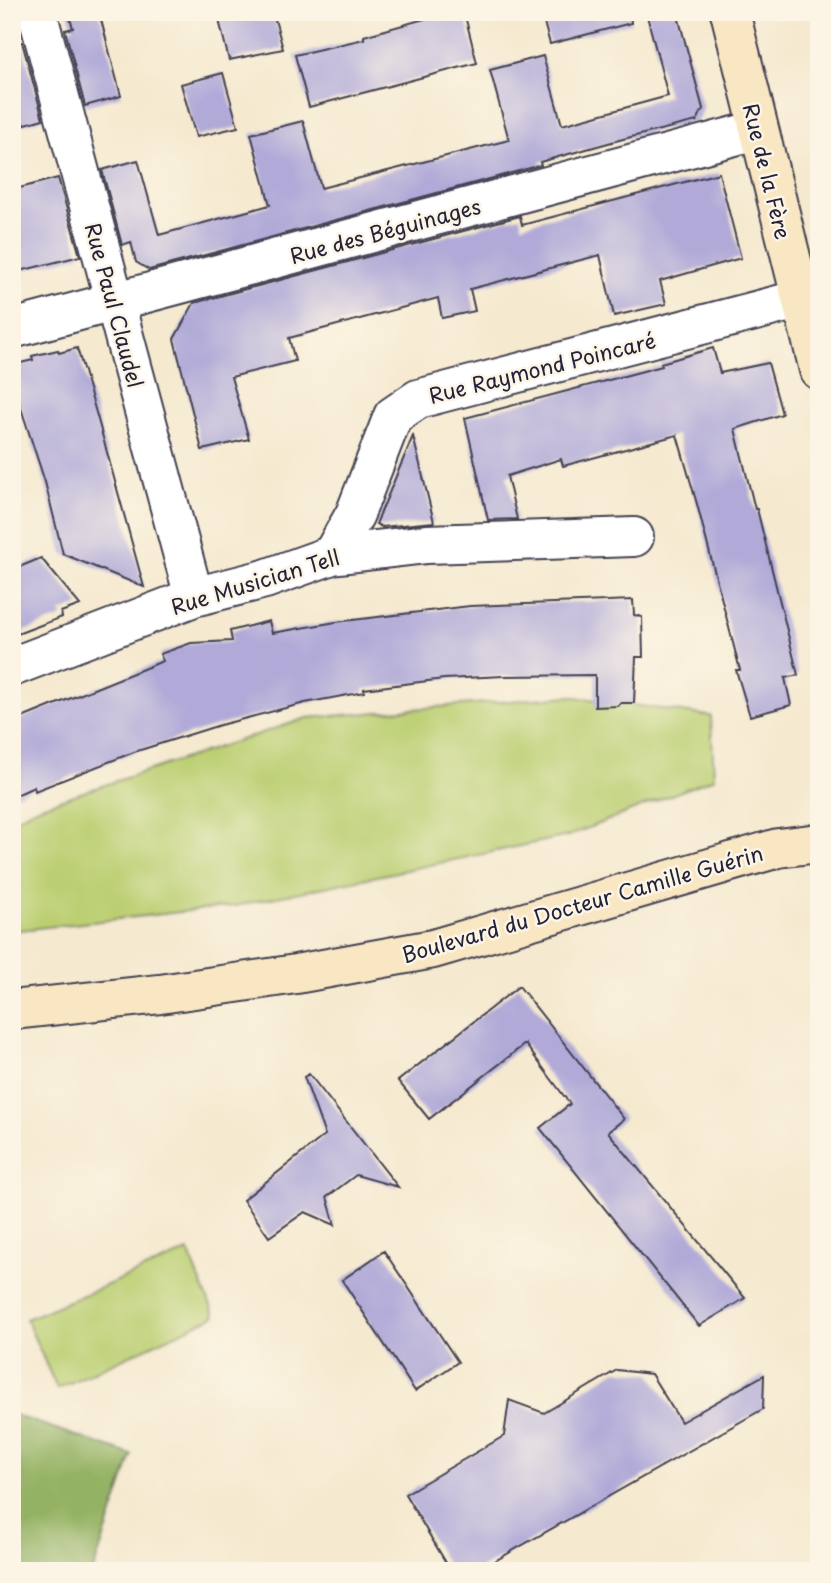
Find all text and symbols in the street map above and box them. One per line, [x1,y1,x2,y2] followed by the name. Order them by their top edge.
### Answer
[736,100,800,242] street label: Rue de la Fère
[286,189,484,271] street label: Rue des Béguinages
[78,219,152,391] street label: Rue Paul Claudel
[425,323,659,411] street label: Rue Raymond Poincaré
[167,540,343,622] street label: Rue Musician Tell
[398,836,766,970] street label: Boulevard du Docteur Camille Guérin

